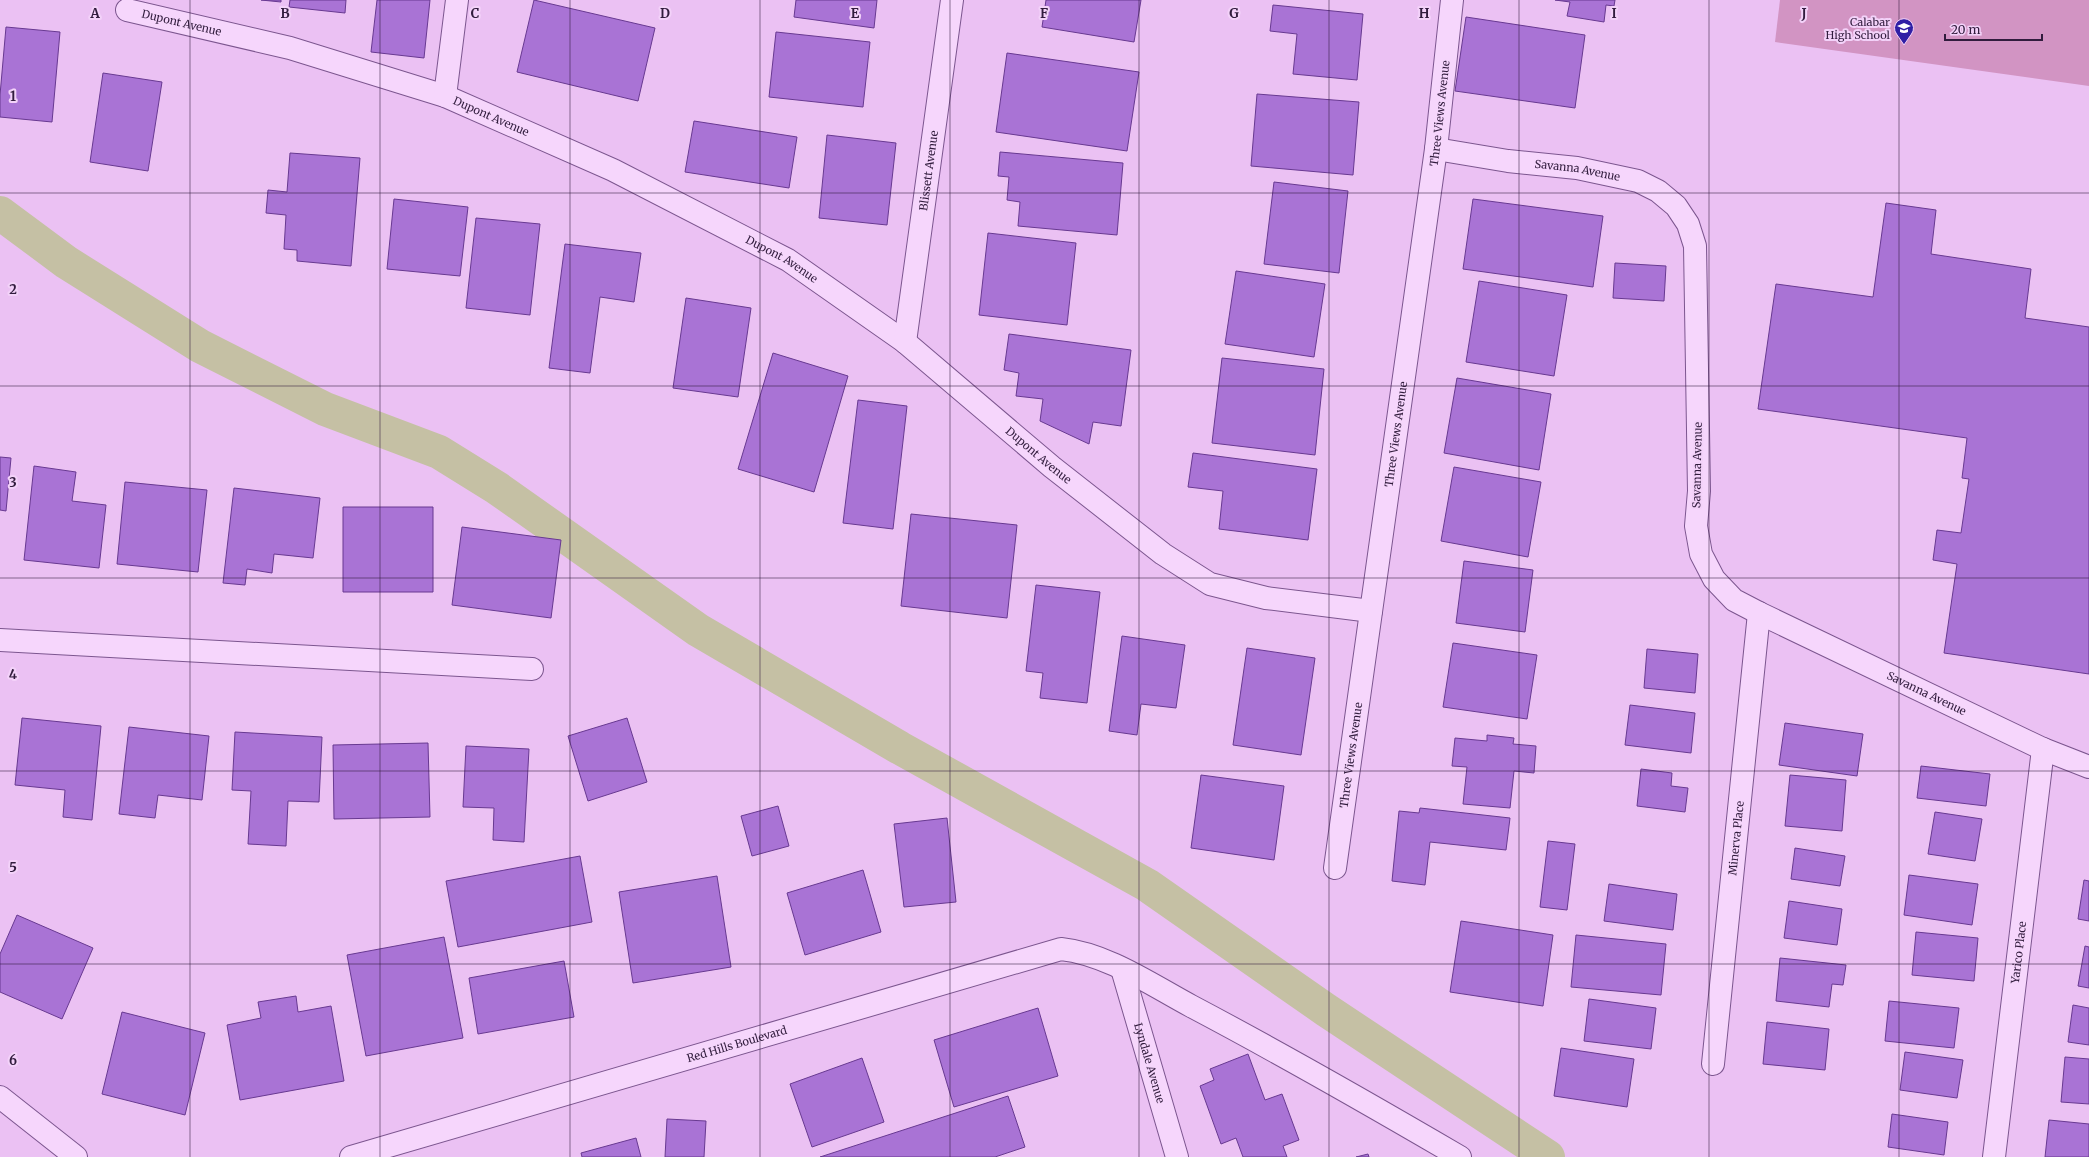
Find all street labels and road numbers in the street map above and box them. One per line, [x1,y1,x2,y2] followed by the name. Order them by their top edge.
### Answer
[140,7,223,39] street label: Dupont Avenue
[1427,59,1453,167] street label: Three Views Avenue
[451,93,531,139] street label: Dupont Avenue
[916,129,941,212] street label: Blissett Avenue
[1534,157,1622,184] street label: Savanna Avenue
[743,232,821,286] street label: Dupont Avenue
[1382,380,1410,488] street label: Three Views Avenue
[1689,422,1705,508] street label: Savanna Avenue
[1003,424,1074,487] street label: Dupont Avenue
[1885,668,1969,718] street label: Savanna Avenue
[1337,701,1365,809] street label: Three Views Avenue
[1725,800,1747,876] street label: Minerva Place
[2008,920,2029,985] street label: Yarico Place
[1131,1021,1168,1105] street label: Lyndale Avenue
[685,1023,789,1065] street label: Red Hills Boulevard

